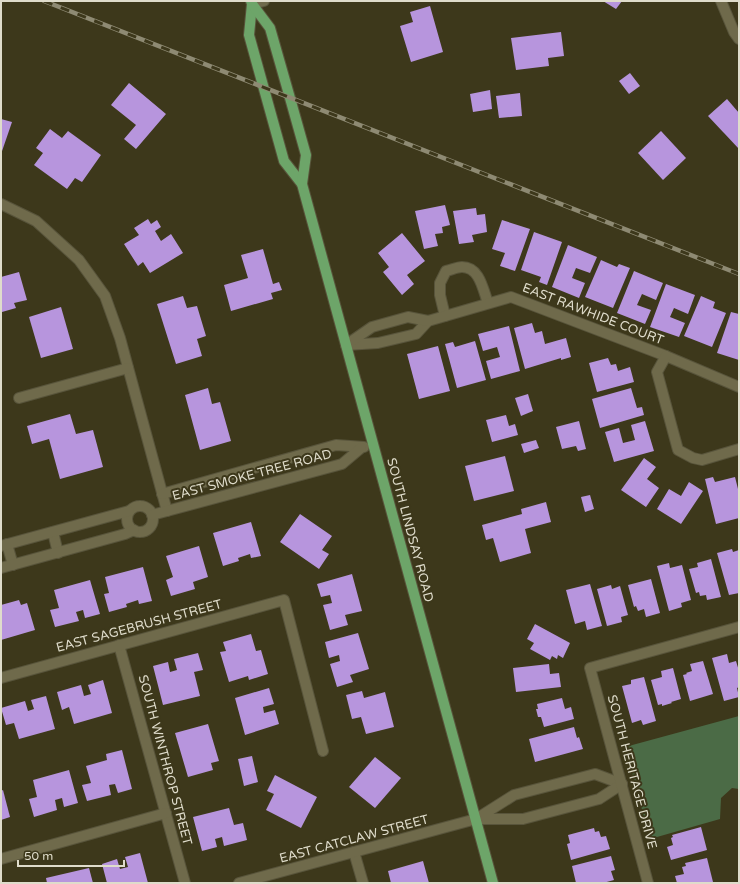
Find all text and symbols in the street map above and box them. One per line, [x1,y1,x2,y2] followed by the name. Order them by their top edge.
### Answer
[520,280,666,348] street label: EAST RAWHIDE COURT
[170,446,334,504] street label: EAST SMOKE TREE ROAD
[383,456,437,604] street label: SOUTH LINDSAY ROAD
[54,596,224,656] street label: EAST SAGEBRUSH STREET
[135,673,195,847] street label: SOUTH WINTHROP STREET
[604,693,660,851] street label: SOUTH HERITAGE DRIVE
[278,811,431,867] street label: EAST CATCLAW STREET
[18,842,124,868] scale bar
[24,849,53,863] text: 50 m

